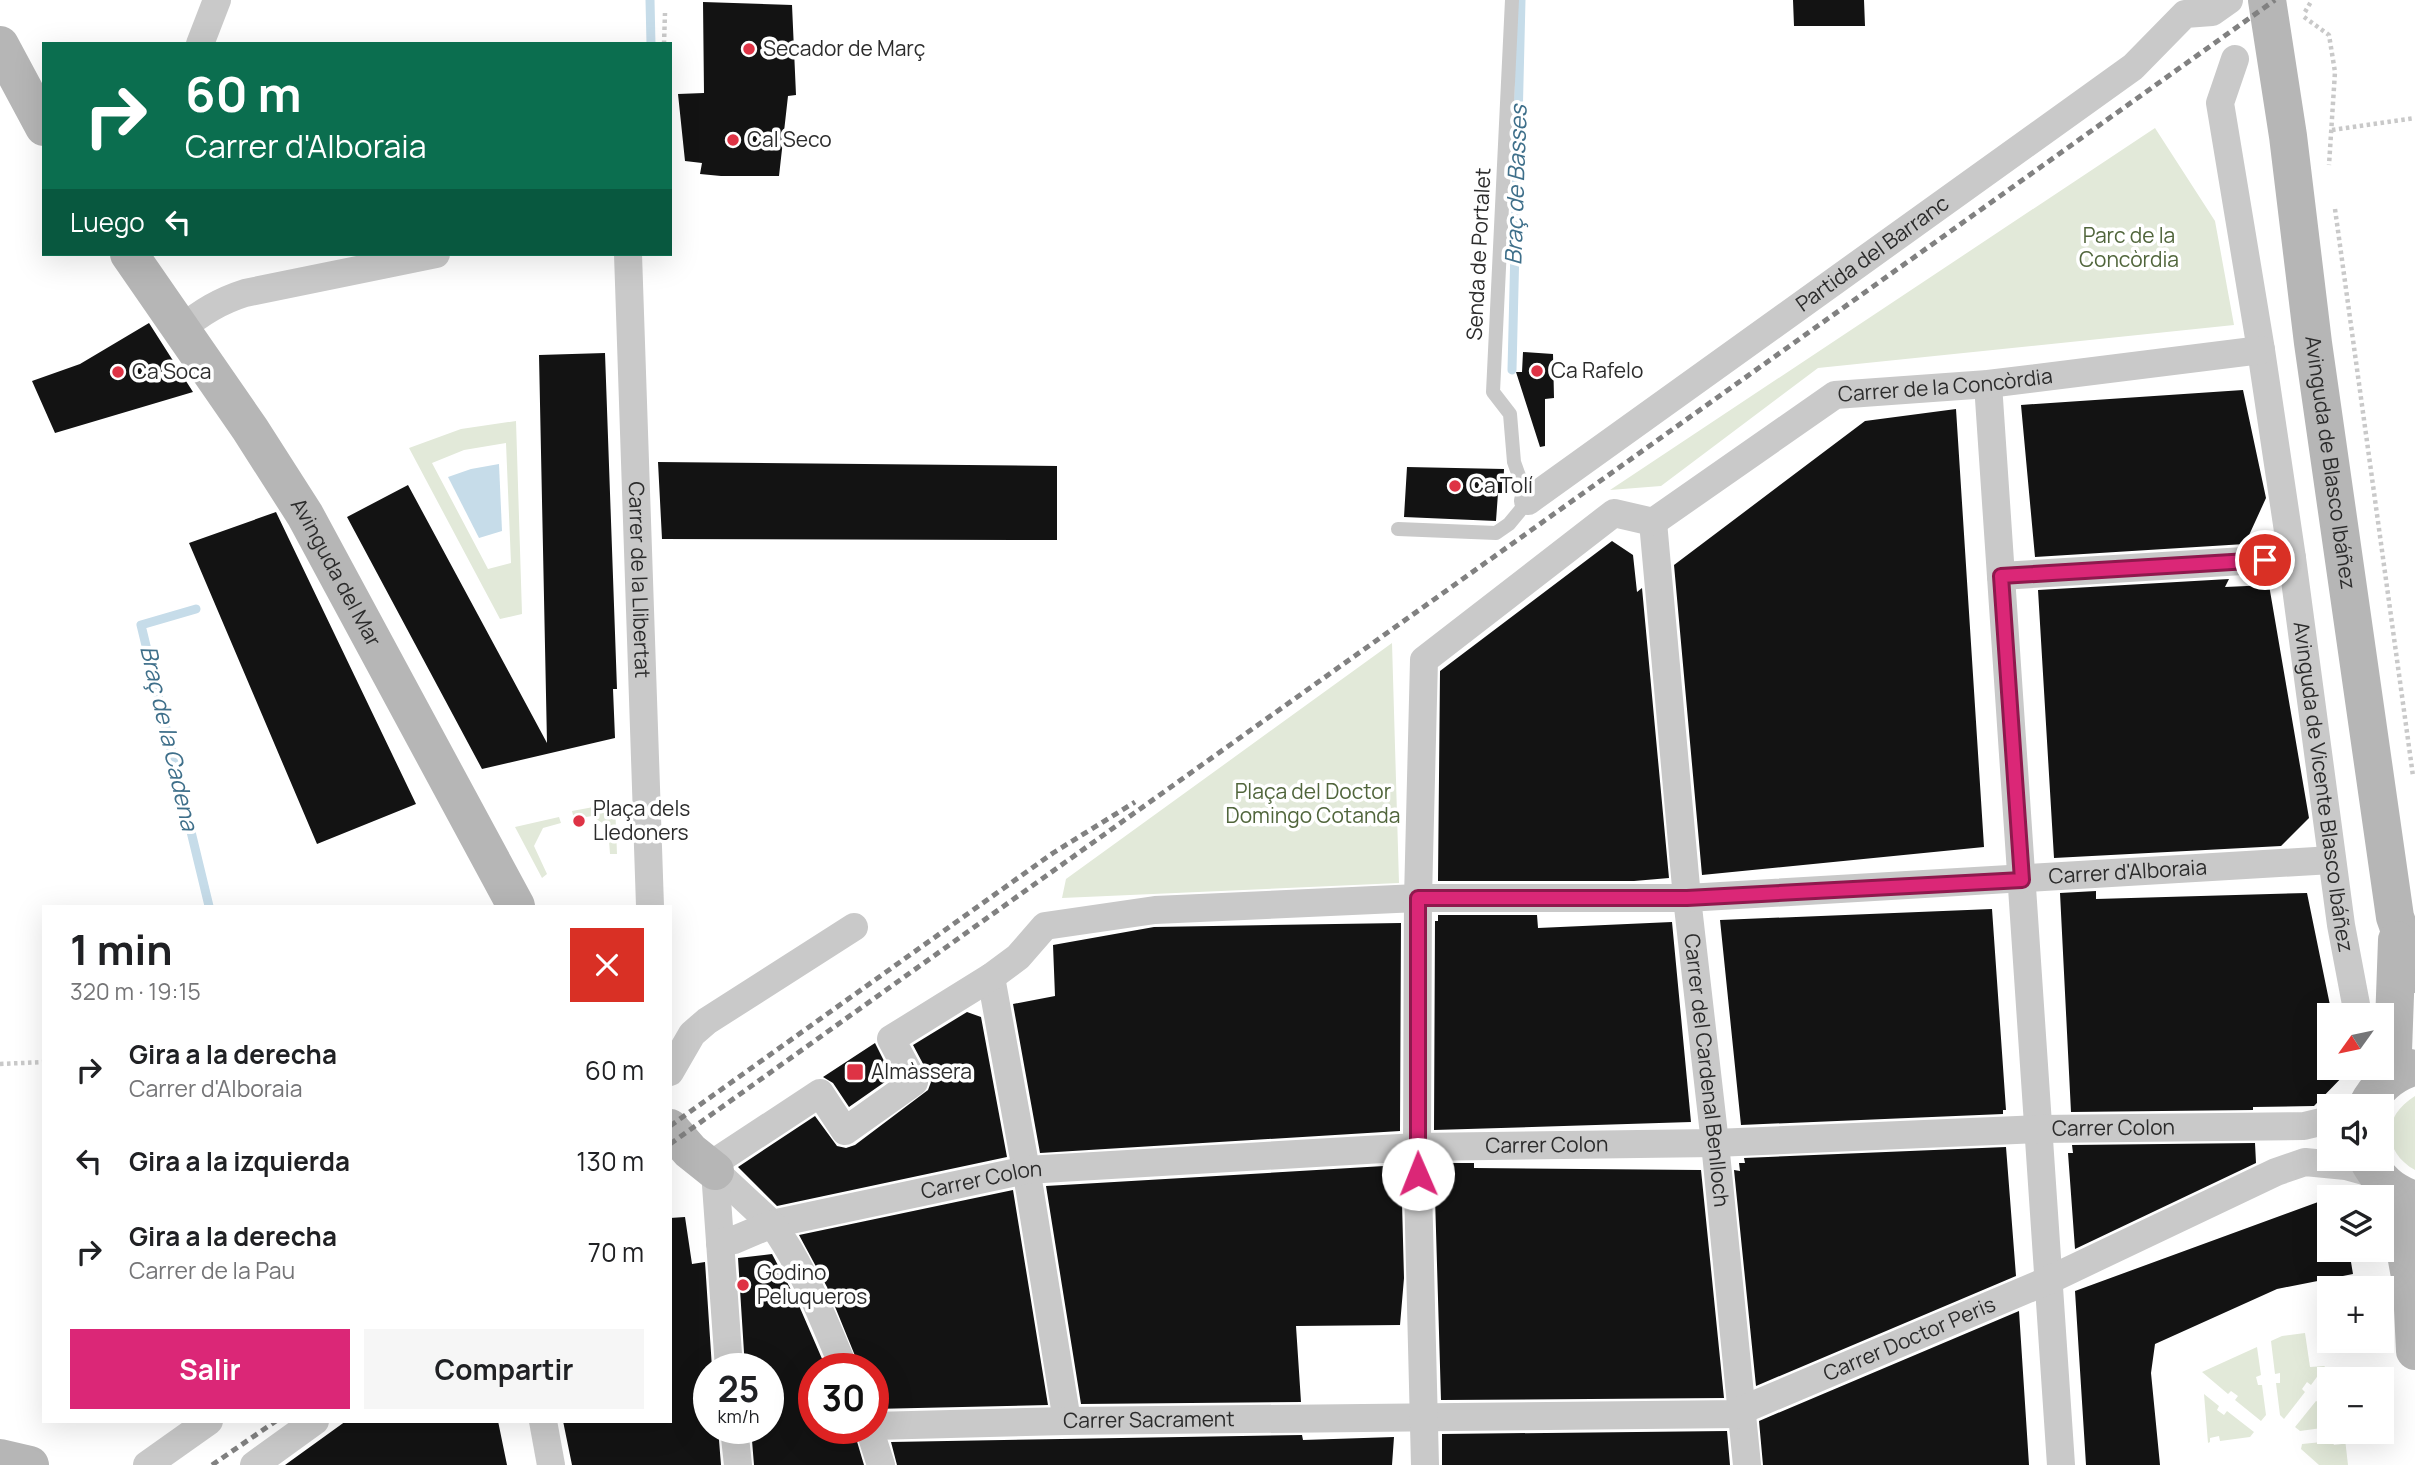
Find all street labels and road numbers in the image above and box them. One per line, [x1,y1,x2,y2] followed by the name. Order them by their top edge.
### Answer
[1459,167,1497,341] street label: Senda de Portalet
[1790,189,1954,317] street label: Partida del Barranc
[2299,334,2363,591] street label: Avinguda de Blasco Ibáñez
[1837,361,2054,408] street label: Carrer de la Concòrdia
[623,481,657,679] street label: Carrer de la Llibertat
[285,493,388,651] street label: Avinguda del Mar
[2288,620,2361,954] street label: Avinguda de Vicente Blasco Ibáñez
[2048,852,2208,890] street label: Carrer d'Alboraia
[1678,932,1736,1208] street label: Carrer del Cardenal Benlloch
[2052,1112,2175,1142] street label: Carrer Colon
[1485,1129,1608,1159] street label: Carrer Colon
[918,1154,1043,1205] street label: Carrer Colon
[1819,1289,1999,1387] street label: Carrer Doctor Peris
[1063,1404,1235,1434] street label: Carrer Sacrament

